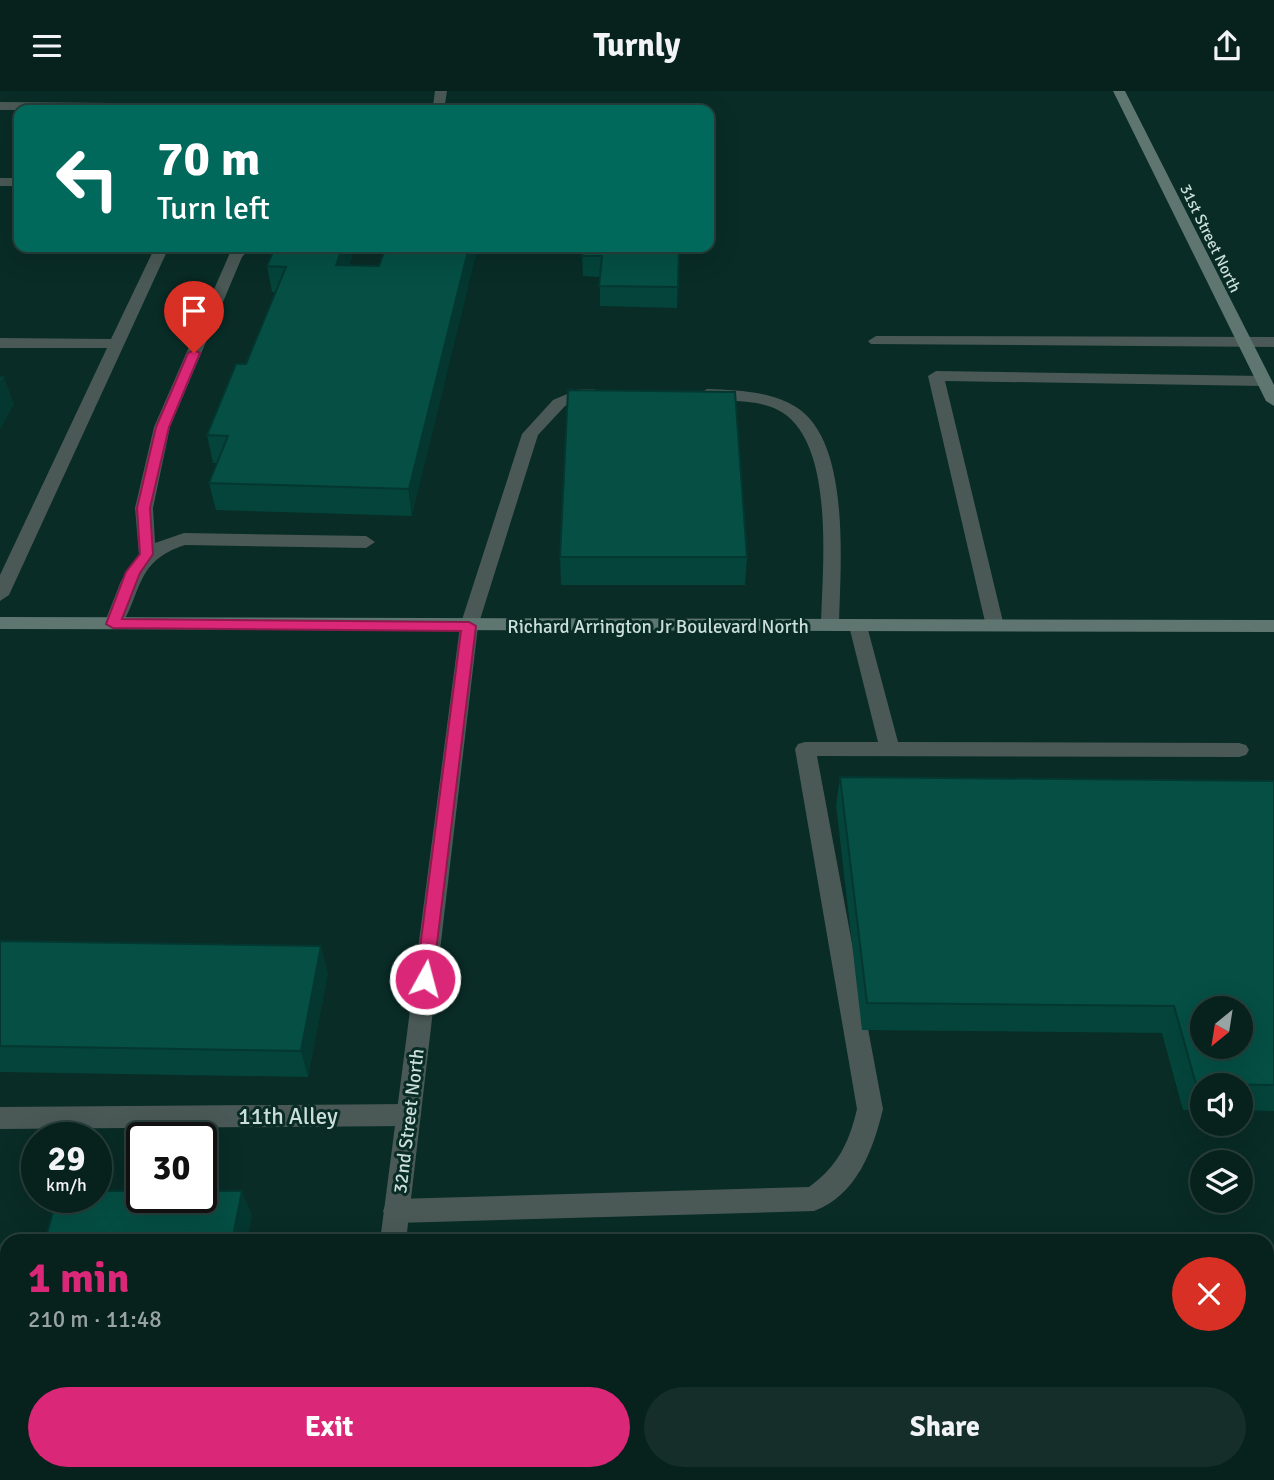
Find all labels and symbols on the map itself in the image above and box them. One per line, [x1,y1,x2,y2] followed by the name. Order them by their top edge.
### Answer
[1175,181,1245,296] street label: 31st Street North
[164,281,224,353] pin
[507,615,809,639] street label: Richard Arrington Jr Boulevard North
[388,942,462,1016] position arrow
[1190,996,1253,1059] north arrow
[388,1047,430,1195] street label: 32nd Street North
[238,1102,338,1131] street label: 11th Alley
[126,1122,217,1213] speed limit sign: 30

